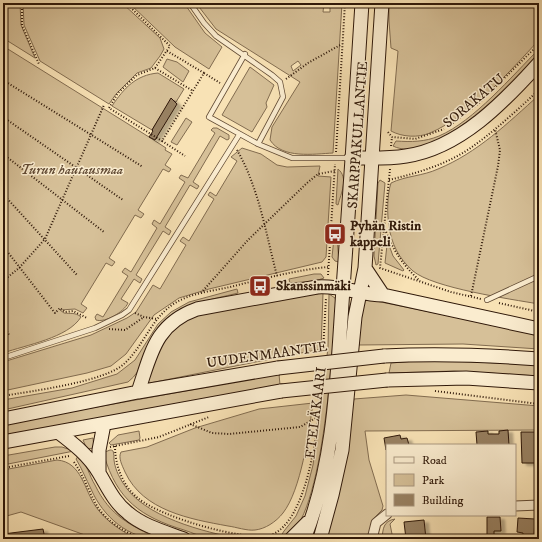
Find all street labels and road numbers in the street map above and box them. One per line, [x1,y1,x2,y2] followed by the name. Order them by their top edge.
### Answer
[344,61,372,209] street label: SKARPPAKULLANTIE
[439,70,509,132] street label: SORAKATU
[205,338,329,372] street label: UUDENMAANTIE
[301,366,331,460] street label: ETELÄKAARI

